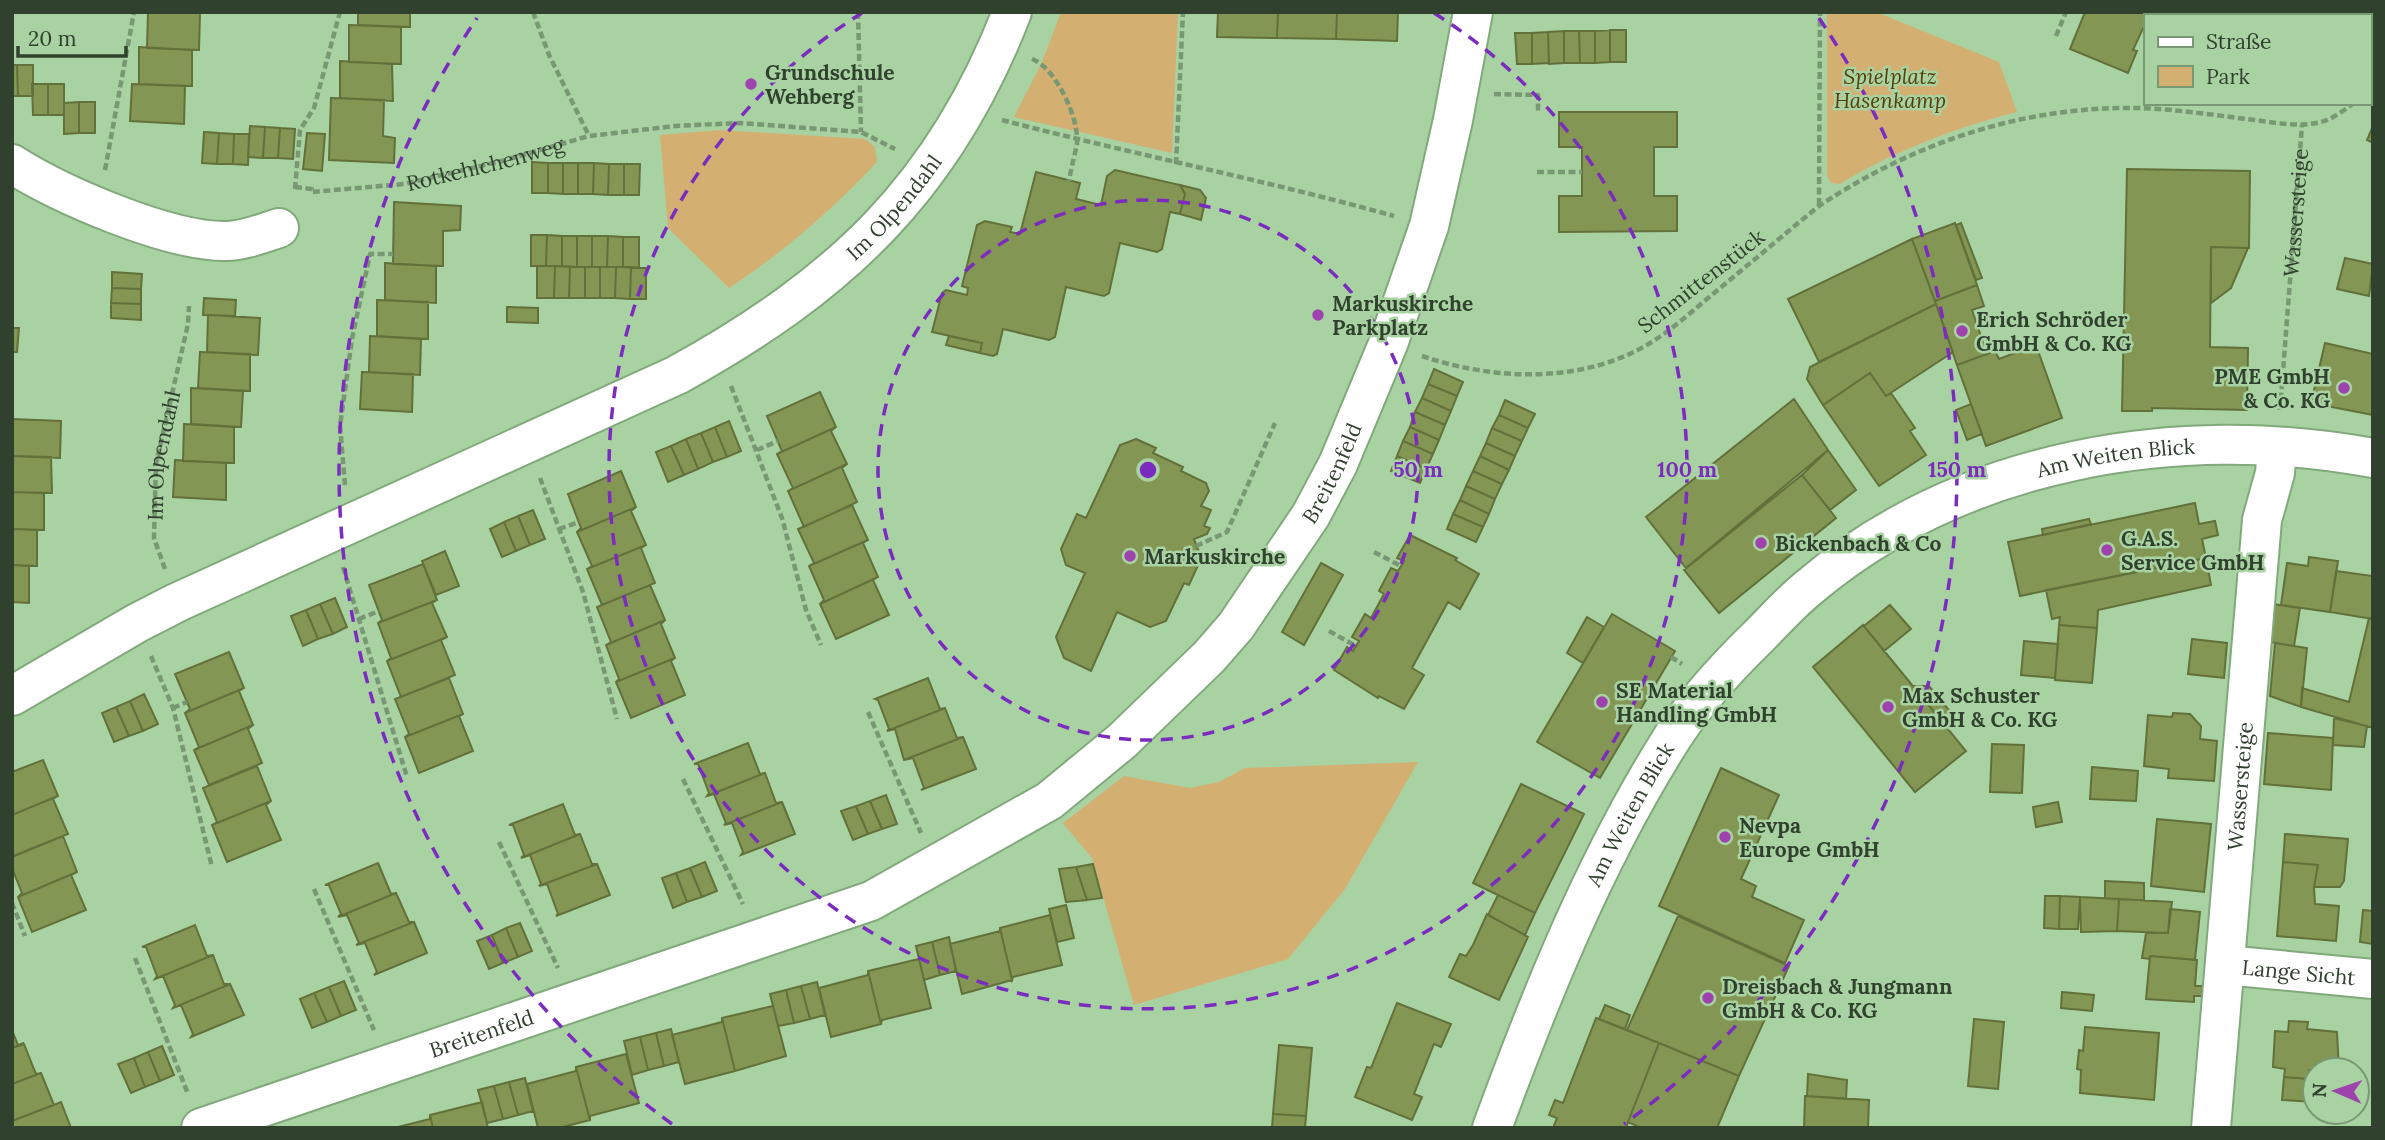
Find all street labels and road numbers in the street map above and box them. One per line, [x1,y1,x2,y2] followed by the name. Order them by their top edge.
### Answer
[404,130,567,197] street label: Rotkehlchenweg
[2277,147,2314,278] street label: Wassersteige
[840,149,947,266] street label: Im Olpendahl
[1632,222,1771,339] street label: Schmittenstück
[141,388,186,521] street label: Im Olpendahl
[1296,419,1367,529] street label: Breitenfeld
[2033,432,2196,483] street label: Am Weiten Blick
[2221,721,2259,852] street label: Wassersteige
[1579,737,1680,891] street label: Am Weiten Blick
[2241,953,2358,991] street label: Lange Sicht
[426,1003,537,1063] street label: Breitenfeld

